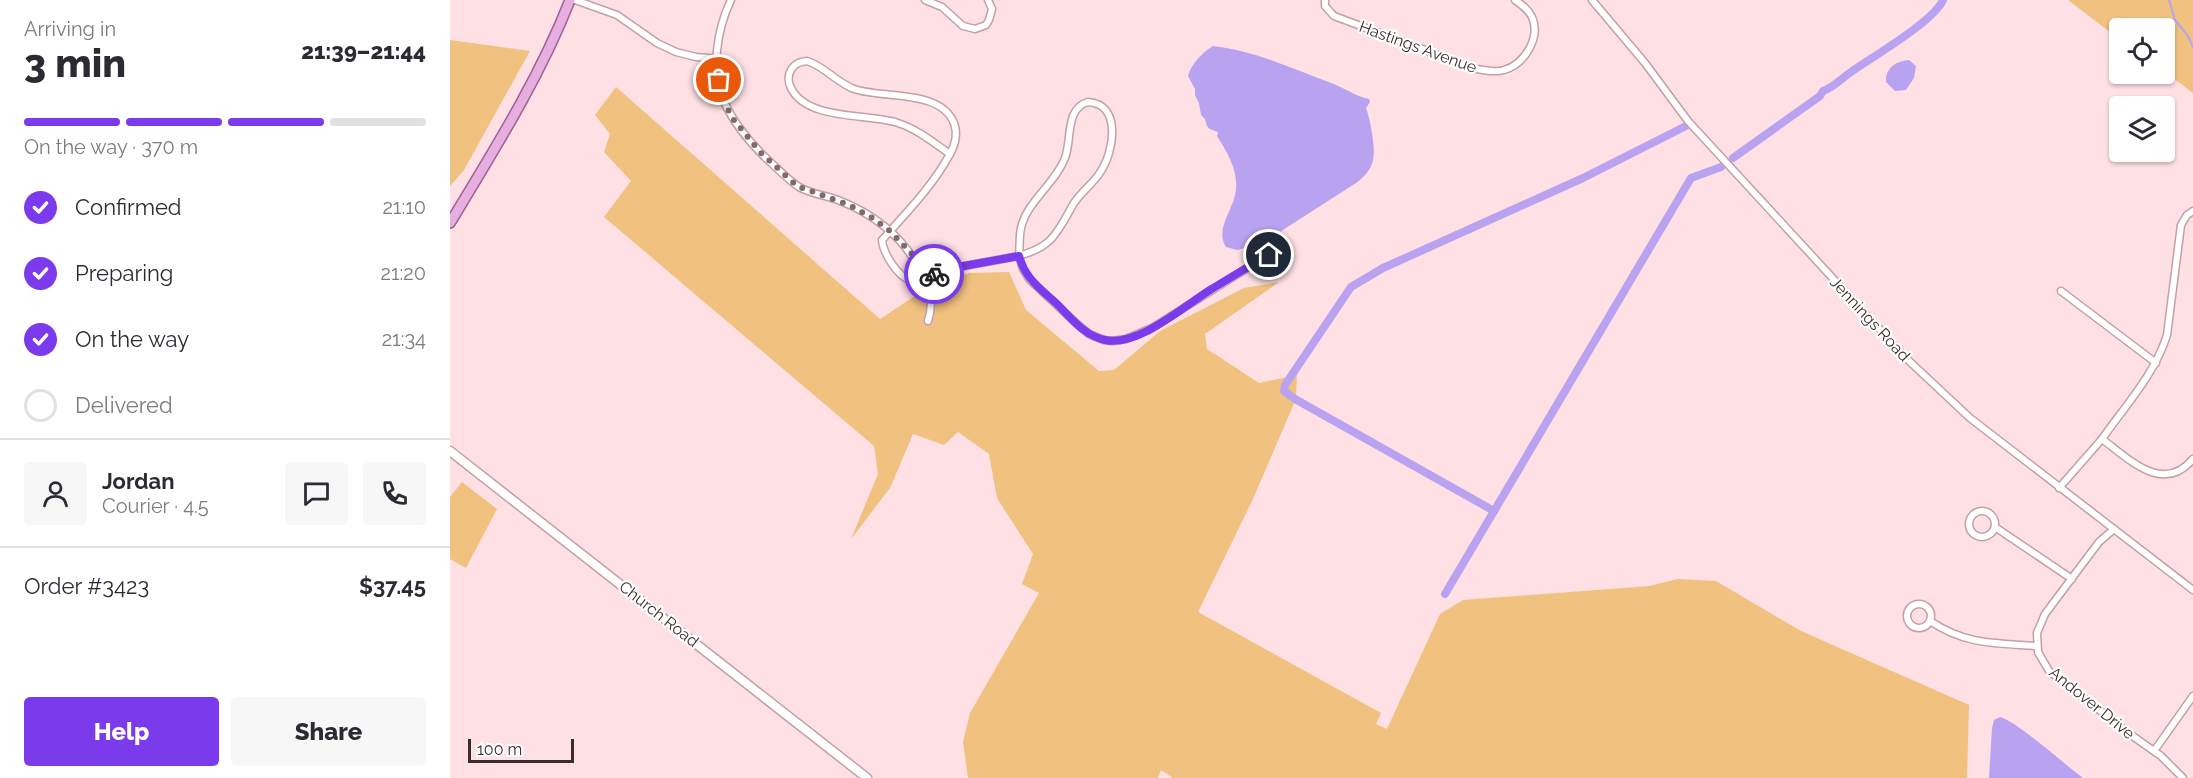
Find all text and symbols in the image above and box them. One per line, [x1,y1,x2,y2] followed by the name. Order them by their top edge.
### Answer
[24,17,116,41] text: Arriving in
[1357,17,1479,77] street label: Hastings Avenue
[2109,18,2175,162] map controls
[2109,18,2175,84] button: locate
[301,38,426,64] text: 21:39–21:44
[24,40,126,86] text: 3 min
[693,54,744,105] pin
[702,63,735,96] icon: bag
[2109,96,2175,162] button: layers
[24,135,198,159] text: On the way · 370 m
[24,191,57,224] icon: check
[75,194,182,220] text: Confirmed
[382,195,426,219] text: 21:10
[1243,229,1294,280] pin
[1252,238,1285,271] icon: home
[904,244,964,304] courier
[24,257,57,290] icon: check
[918,258,951,291] icon: bike
[75,260,173,286] text: Preparing
[381,261,426,285] text: 21:20
[1826,273,1914,365] street label: Jennings Road
[24,323,57,356] icon: check
[75,326,189,352] text: On the way
[382,327,426,351] text: 21:34
[75,392,173,418] text: Delivered
[24,462,87,525] button: person
[285,462,348,525] button: chat
[363,462,426,525] button: phone
[102,468,174,494] text: Jordan
[102,494,209,518] text: Courier · 4.5
[24,573,149,599] text: Order #3423
[359,573,426,599] text: $37.45
[615,577,703,651] street label: Church Road
[2045,663,2139,743] street label: Andover Drive
[24,697,219,766] button: Help
[231,697,426,766] button: Share
[468,736,574,764] scale bar
[477,740,522,759] text: 100 m

